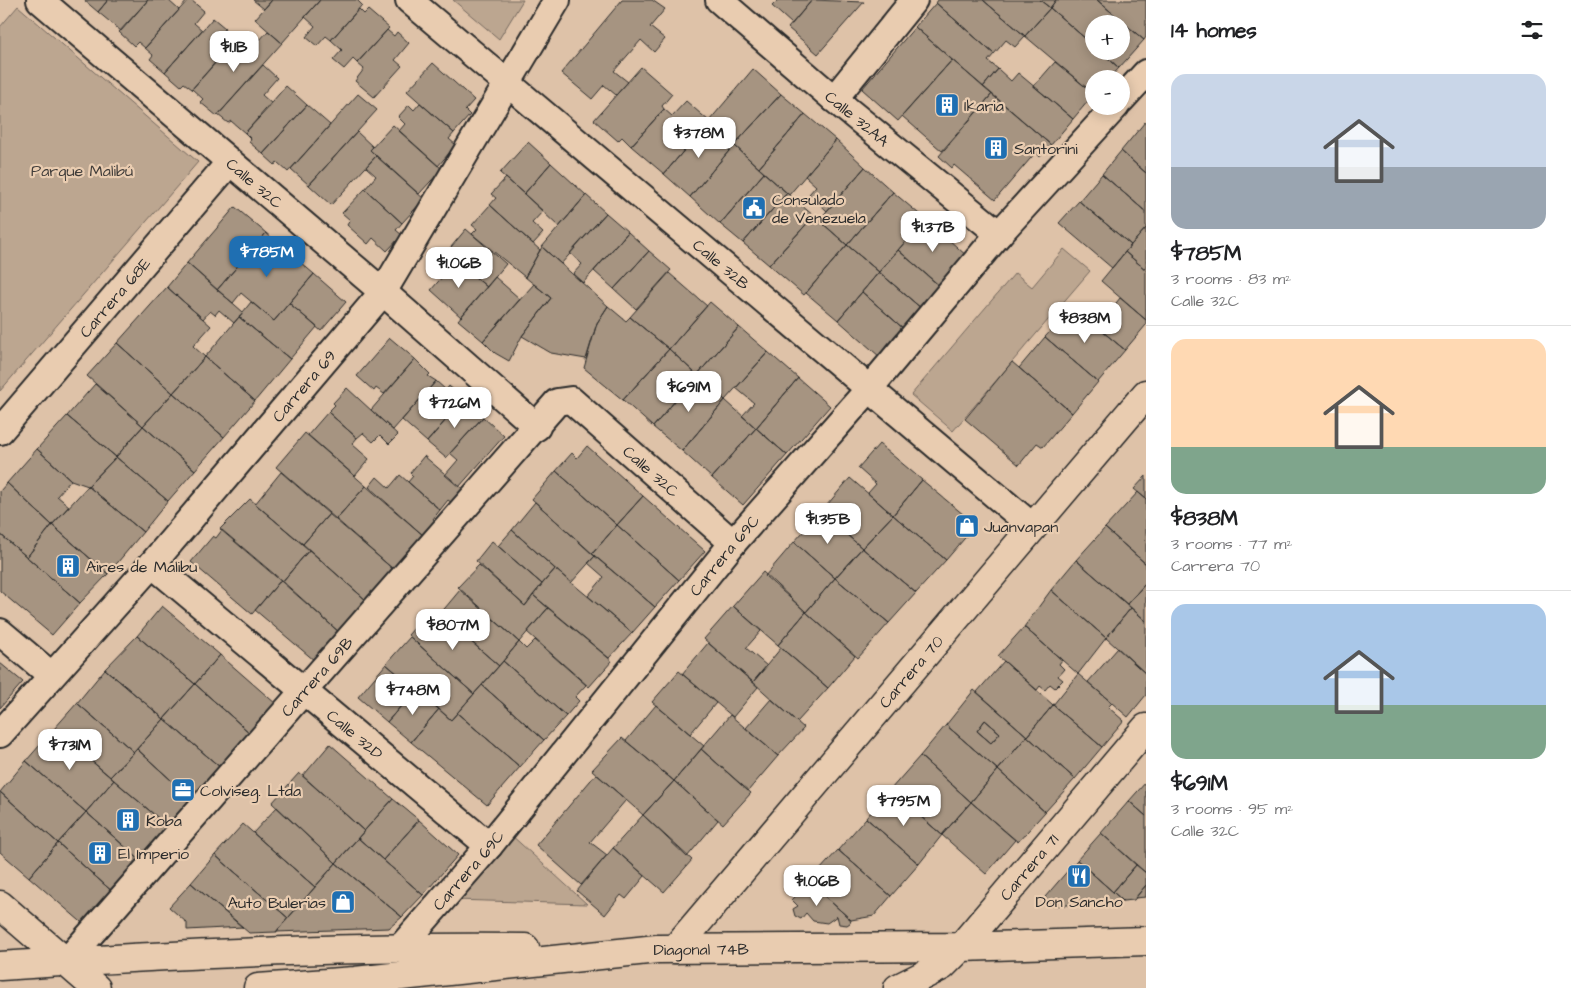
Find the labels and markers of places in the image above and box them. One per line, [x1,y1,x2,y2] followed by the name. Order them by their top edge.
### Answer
[199,30,269,73] pin: $1.1B
[934,92,960,118] building icon: Ikaria
[964,95,1004,117] place label: Ikaria
[664,116,734,159] pin: $378M
[983,135,1009,161] building icon: Santorini
[1014,138,1078,160] place label: Santorini
[772,189,866,229] place label: Consulado de Venezuela
[741,195,767,221] public building icon: Consulado de Venezuela
[892,210,974,253] pin: $1.37B
[232,236,302,278] pin: $785M
[418,246,500,289] pin: $1.06B
[1050,302,1120,344] pin: $838M
[654,370,724,413] pin: $691M
[420,386,490,429] pin: $726M
[787,502,869,545] pin: $1.35B
[954,513,980,539] shop icon: Juanvapan
[984,516,1058,538] place label: Juanvapan
[55,553,81,579] building icon: Aires de Malibu
[86,556,197,578] place label: Aires de Malibu
[418,608,488,651] pin: $807M
[378,674,448,716] pin: $748M
[35,728,105,771] pin: $731M
[170,777,196,803] office icon: Colviseg. Ltda
[200,780,301,803] place label: Colviseg. Ltda
[869,784,939,827] pin: $795M
[115,807,141,833] building icon: Koba
[146,810,182,832] place label: Koba
[87,840,113,866] building icon: El Imperio
[118,843,189,865] place label: El Imperio
[1066,863,1092,889] restaurant icon: Don Sancho
[776,864,858,907] pin: $1.06B
[330,889,356,915] shop icon: Auto Bulerias
[1035,891,1123,913] place label: Don Sancho
[228,892,326,914] place label: Auto Bulerias

